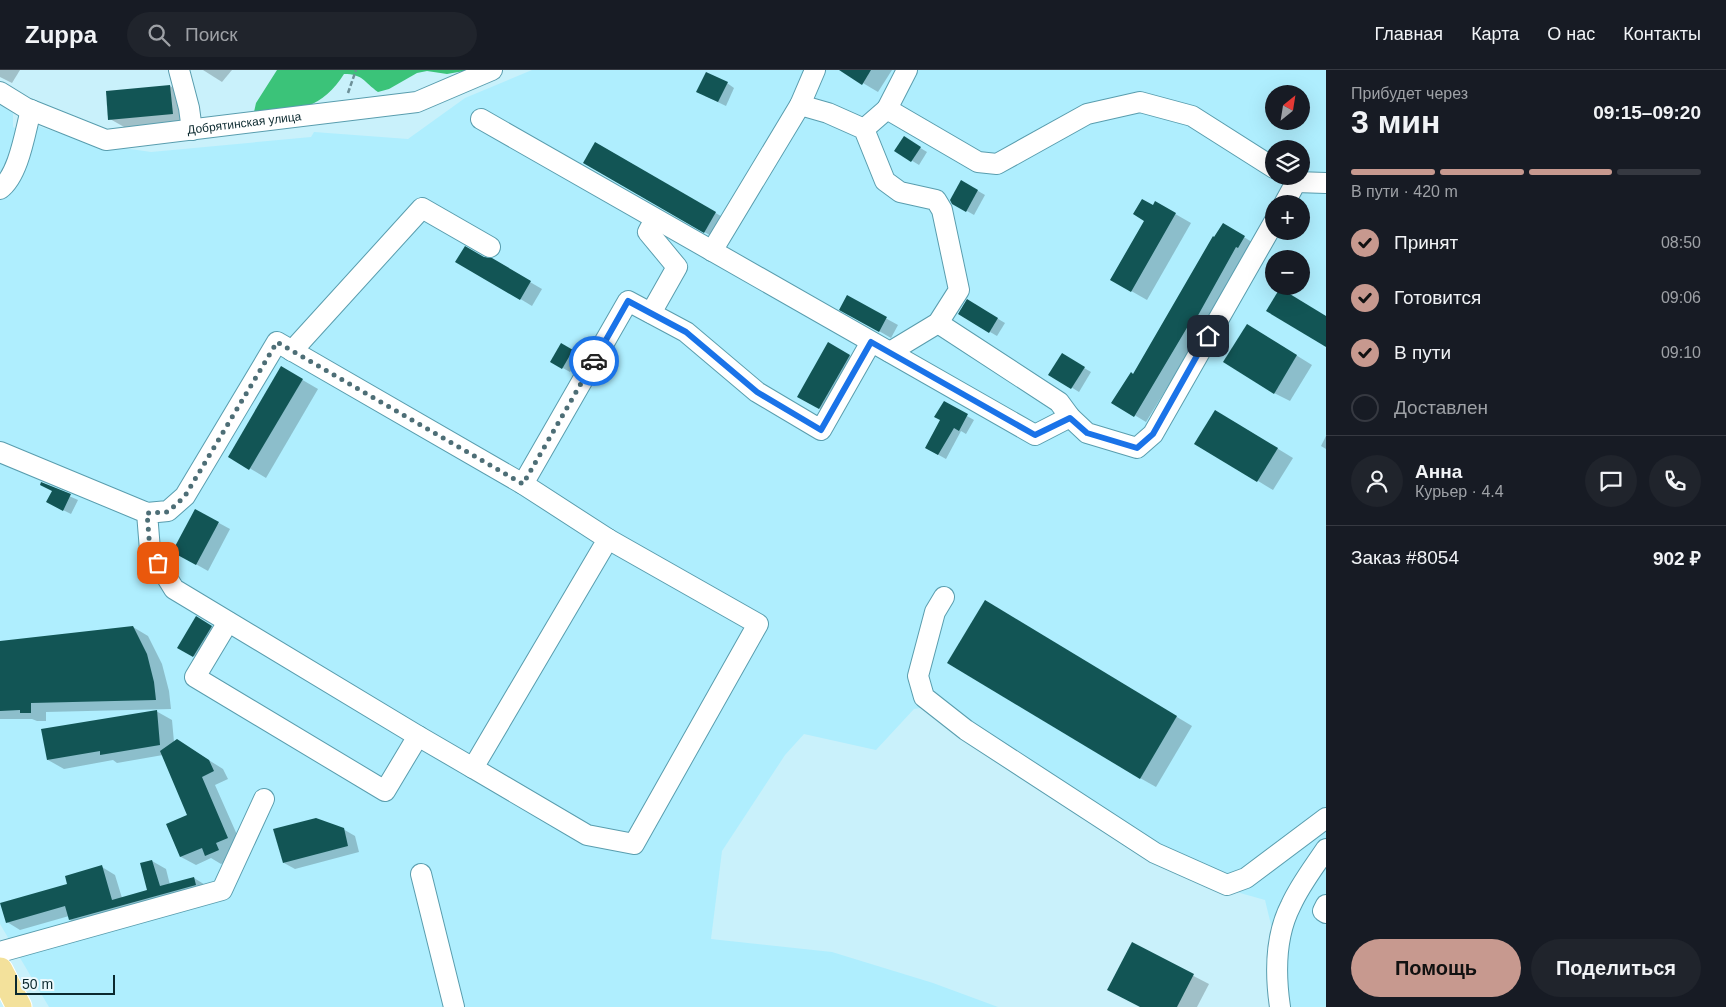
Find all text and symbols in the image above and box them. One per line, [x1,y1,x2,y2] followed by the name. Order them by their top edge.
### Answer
[127,12,477,57] search box
[25,21,97,48] text: Zuppa
[145,21,173,49] icon: search
[185,24,238,45] text: Поиск
[1375,24,1443,44] text: Главная
[1471,24,1519,44] text: Карта
[1547,24,1595,44] text: О нас
[1623,24,1701,44] text: Контакты
[1265,85,1310,130] north arrow
[1265,85,1310,295] map controls
[1351,85,1468,102] text: Прибудет через
[1593,102,1701,123] text: 09:15–09:20
[1351,104,1440,140] text: 3 мин
[186,109,302,137] street label: Добрятинская улица
[1265,140,1310,185] button: layers
[1351,183,1458,200] text: В пути · 420 m
[1265,195,1310,240] button: +
[1351,229,1379,257] icon: check
[1394,232,1458,253] text: Принят
[1661,234,1701,251] text: 08:50
[1265,250,1310,295] button: −
[1351,284,1379,312] icon: check
[1394,287,1481,308] text: Готовится
[1661,289,1701,306] text: 09:06
[1187,315,1229,357] pin
[1194,322,1222,350] icon: home
[569,336,619,386] courier
[1351,339,1379,367] icon: check
[1394,342,1451,363] text: В пути
[1661,344,1701,361] text: 09:10
[580,347,608,375] icon: car
[1394,397,1488,418] text: Доставлен
[1351,455,1403,507] button: person
[1585,455,1637,507] button: chat
[1649,455,1701,507] button: phone
[1415,461,1462,482] text: Анна
[1415,483,1504,500] text: Курьер · 4.4
[137,542,179,584] pin
[1351,547,1459,568] text: Заказ #8054
[1653,548,1701,569] text: 902 ₽
[144,549,172,577] icon: bag
[1351,939,1521,997] button: Помощь
[1531,939,1701,997] button: Поделиться
[15,972,115,995] scale bar
[22,976,53,992] text: 50 m

